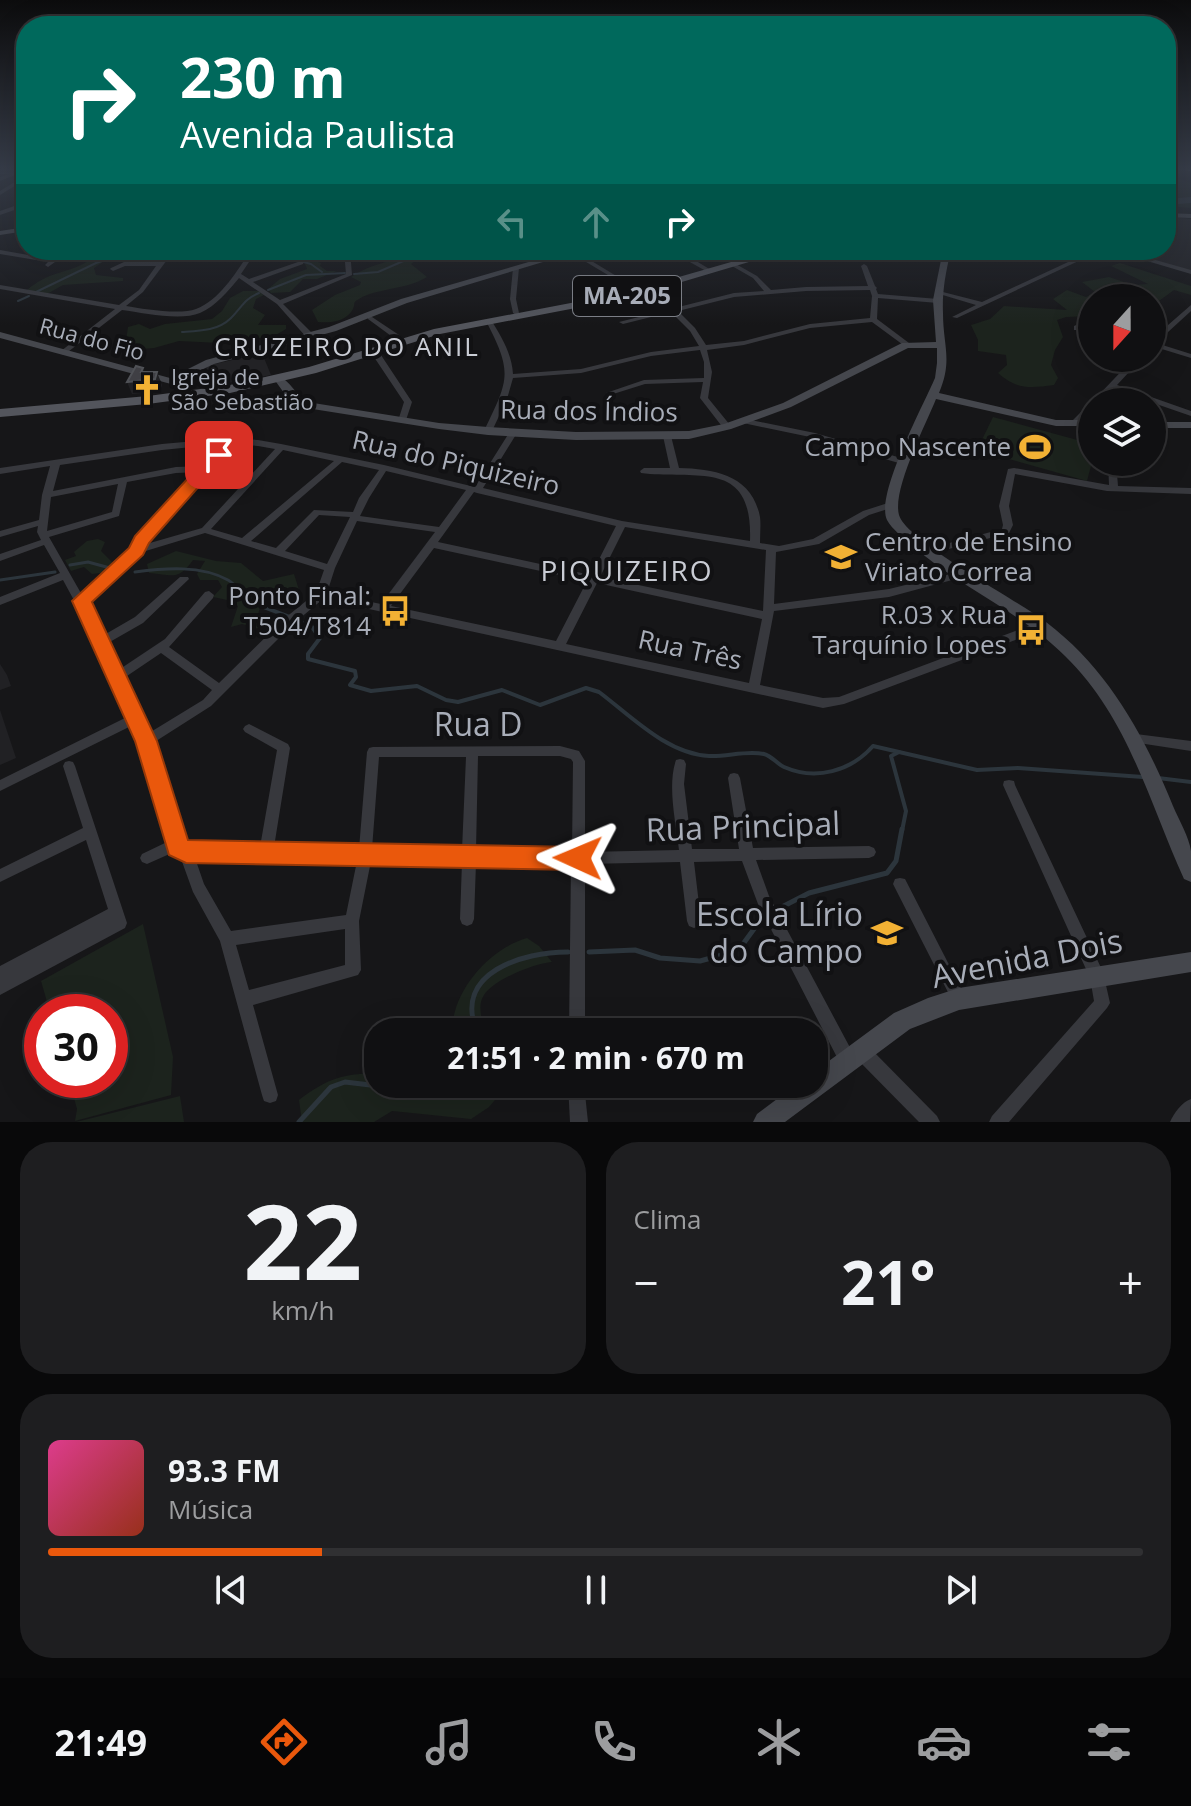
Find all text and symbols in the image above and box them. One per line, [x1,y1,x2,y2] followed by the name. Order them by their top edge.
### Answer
[180,38,346,114] text: 230 m
[48,48,152,152] icon: right
[180,110,455,159] text: Avenida Paulista
[490,200,534,244] icon: left
[574,200,618,244] icon: ahead
[658,200,702,244] icon: right
[573,276,681,316] road number: MA-205
[1078,284,1166,372] north arrow
[1078,284,1166,476] map controls
[36,310,148,366] street label: Rua do Fio
[214,328,480,364] district label: CRUZEIRO DO ANIL
[171,361,314,416] place label: Igreja de São Sebastião
[130,373,164,407] church icon: Igreja de São Sebastião
[1078,388,1166,476] button: layers
[500,390,678,430] street label: Rua dos Índios
[185,421,253,489] pin
[349,421,563,503] street label: Rua do Piquizeiro
[805,428,1011,464] place label: Campo Nascente
[1018,430,1052,464] sports icon: Campo Nascente
[197,433,241,477] icon: arrive
[865,523,1072,589] place label: Centro de Ensino Viriato Correa
[824,540,858,574] school or university icon: Centro de Ensino Viriato Correa
[540,551,714,589] district label: PIQUIZEIRO
[228,577,371,643] place label: Ponto Final: T504/T814
[378,594,412,628] bus stop icon: Ponto Final: T504/T814
[812,596,1007,662] place label: R.03 x Rua Tarquínio Lopes
[1014,613,1048,647] bus stop icon: R.03 x Rua Tarquínio Lopes
[635,620,745,678] street label: Rua Três
[434,702,522,745] street label: Rua D
[645,801,841,850] street label: Rua Principal
[536,816,620,900] position arrow
[696,892,863,972] place label: Escola Lírio do Campo
[870,916,904,950] school or university icon: Escola Lírio do Campo
[928,918,1126,997] street label: Avenida Dois
[24,994,128,1098] speed limit sign: 30
[447,1037,745,1078] text: 21:51 · 2 min · 670 m
[243,1169,362,1310] text: 22
[634,1201,702,1237] text: Clima
[841,1241,935,1323] text: 21°
[634,1252,659,1312] text: −
[1118,1252,1143,1312] text: +
[271,1292,334,1328] text: km/h
[168,1450,281,1491] text: 93.3 FM
[168,1491,253,1527] text: Música
[209,1568,253,1612] icon: previous
[574,1568,618,1612] icon: pause
[939,1568,983,1612] icon: next
[256,1714,312,1770] icon: directions
[421,1714,477,1770] icon: music
[586,1714,642,1770] icon: phone
[751,1714,807,1770] icon: climate
[916,1714,972,1770] icon: car
[1081,1714,1137,1770] icon: filters
[54,1718,147,1767] text: 21:49

